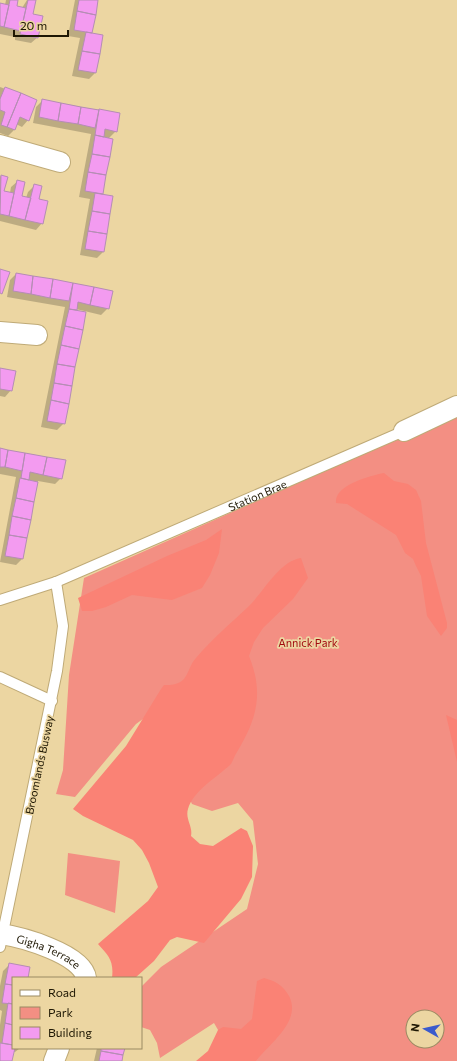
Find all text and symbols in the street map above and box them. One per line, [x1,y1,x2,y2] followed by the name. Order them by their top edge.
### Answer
[14,12,68,38] scale bar
[20,18,47,32] text: 20 m
[226,476,288,513] street label: Station Brae
[278,636,338,649] park label: Annick Park
[22,714,56,816] street label: Broomlands Busway
[15,931,84,971] street label: Gigha Terrace
[12,977,142,1049] legend
[48,985,76,999] text: Road
[48,1005,74,1019] text: Park
[405,1009,445,1049] north arrow
[408,1023,422,1033] text: N
[48,1025,92,1039] text: Building

